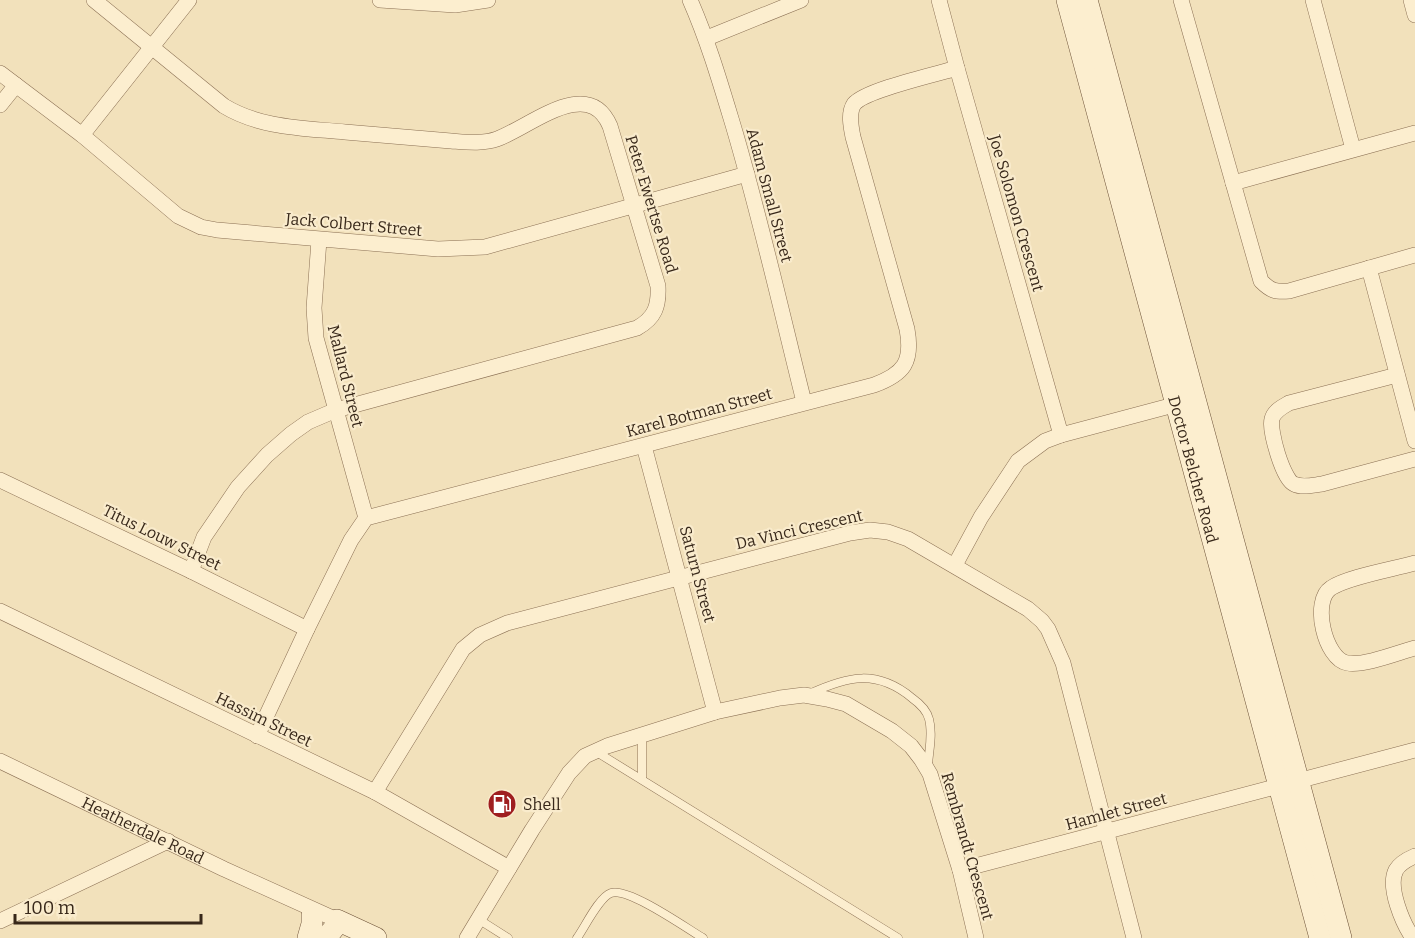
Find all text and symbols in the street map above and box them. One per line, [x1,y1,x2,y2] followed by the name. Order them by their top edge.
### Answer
[742,126,797,265] street label: Adam Small Street
[985,132,1048,294] street label: Joe Solomon Crescent
[621,133,682,276] street label: Peter Ewertse Road
[284,209,423,240] street label: Jack Colbert Street
[324,323,367,430] street label: Mallard Street
[624,384,774,441] street label: Karel Botman Street
[1164,394,1222,546] street label: Doctor Belcher Road
[100,501,224,574] street label: Titus Louw Street
[734,506,865,553] street label: Da Vinci Crescent
[676,524,720,625] street label: Saturn Street
[212,688,315,751] street label: Hassim Street
[937,770,998,922] street label: Rembrandt Crescent
[486,788,518,820] fuel station icon: Shell
[1063,789,1169,834] street label: Hamlet Street
[79,793,208,868] street label: Heatherdale Road
[523,795,561,814] place label: Shell
[15,887,201,925] scale bar
[24,897,75,919] text: 100 m

